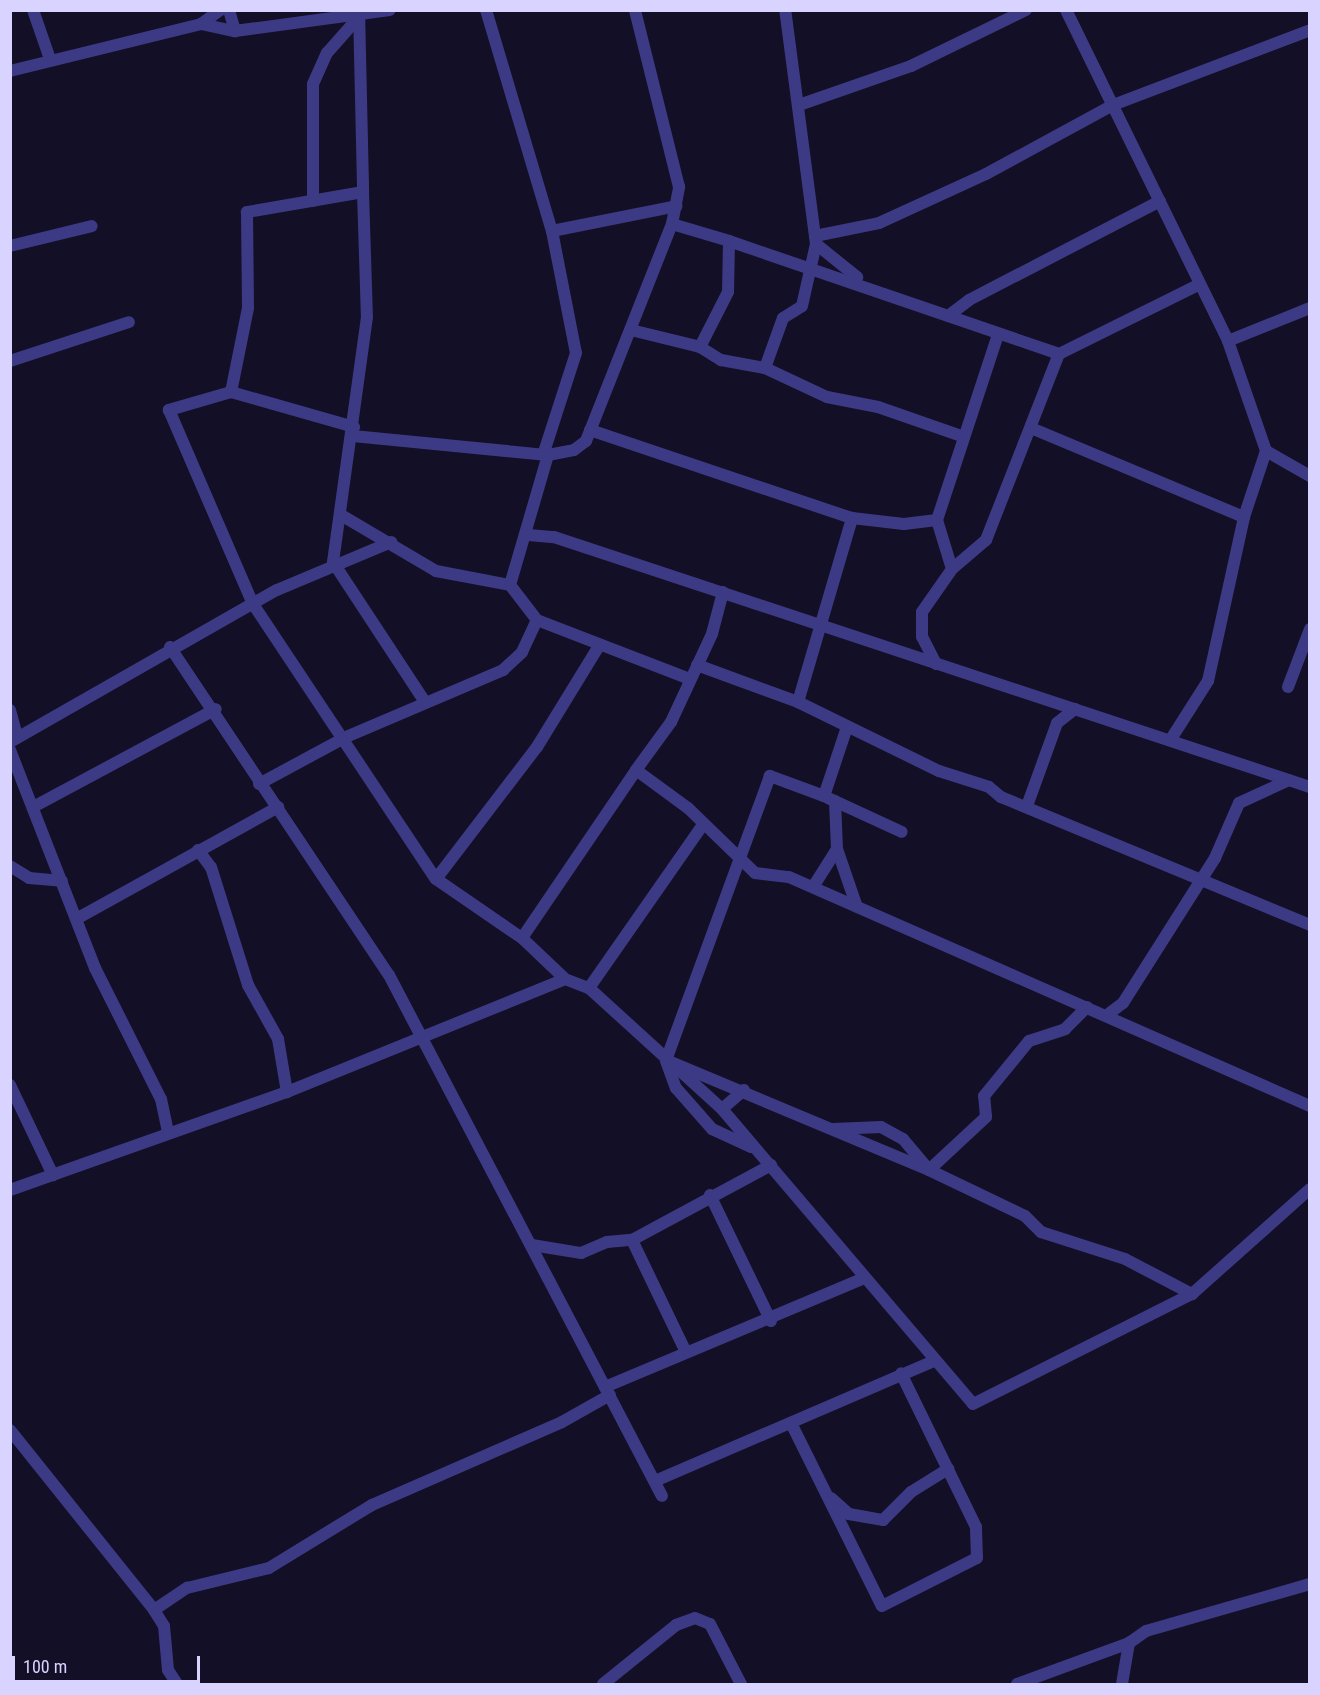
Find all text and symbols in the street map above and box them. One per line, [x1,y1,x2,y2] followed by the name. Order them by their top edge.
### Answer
[15,1644,202,1682] scale bar
[23,1656,67,1677] text: 100 m

